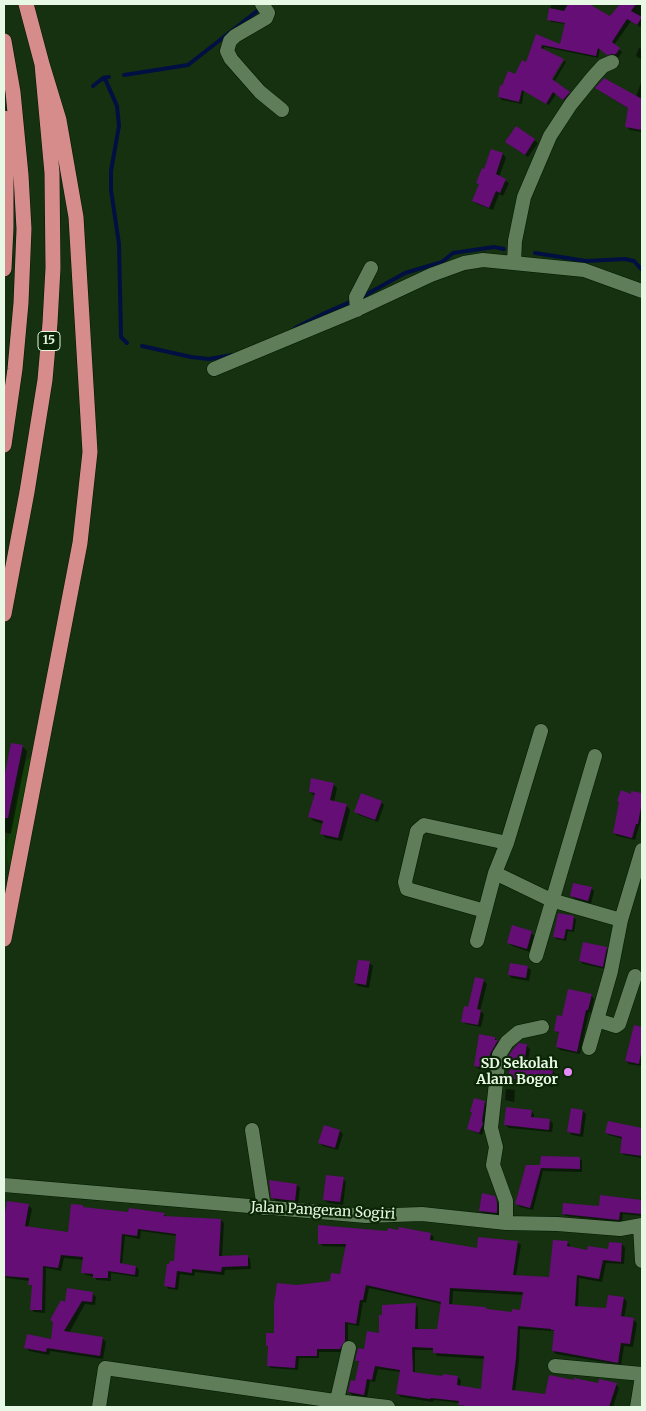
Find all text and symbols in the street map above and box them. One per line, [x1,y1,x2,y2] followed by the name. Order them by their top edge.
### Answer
[38,332,60,351] road number: 15
[476,1056,558,1088] place label: SD Sekolah Alam Bogor
[562,1066,574,1078] marker: SD Sekolah Alam Bogor
[250,1199,396,1223] street label: Jalan Pangeran Sogiri

